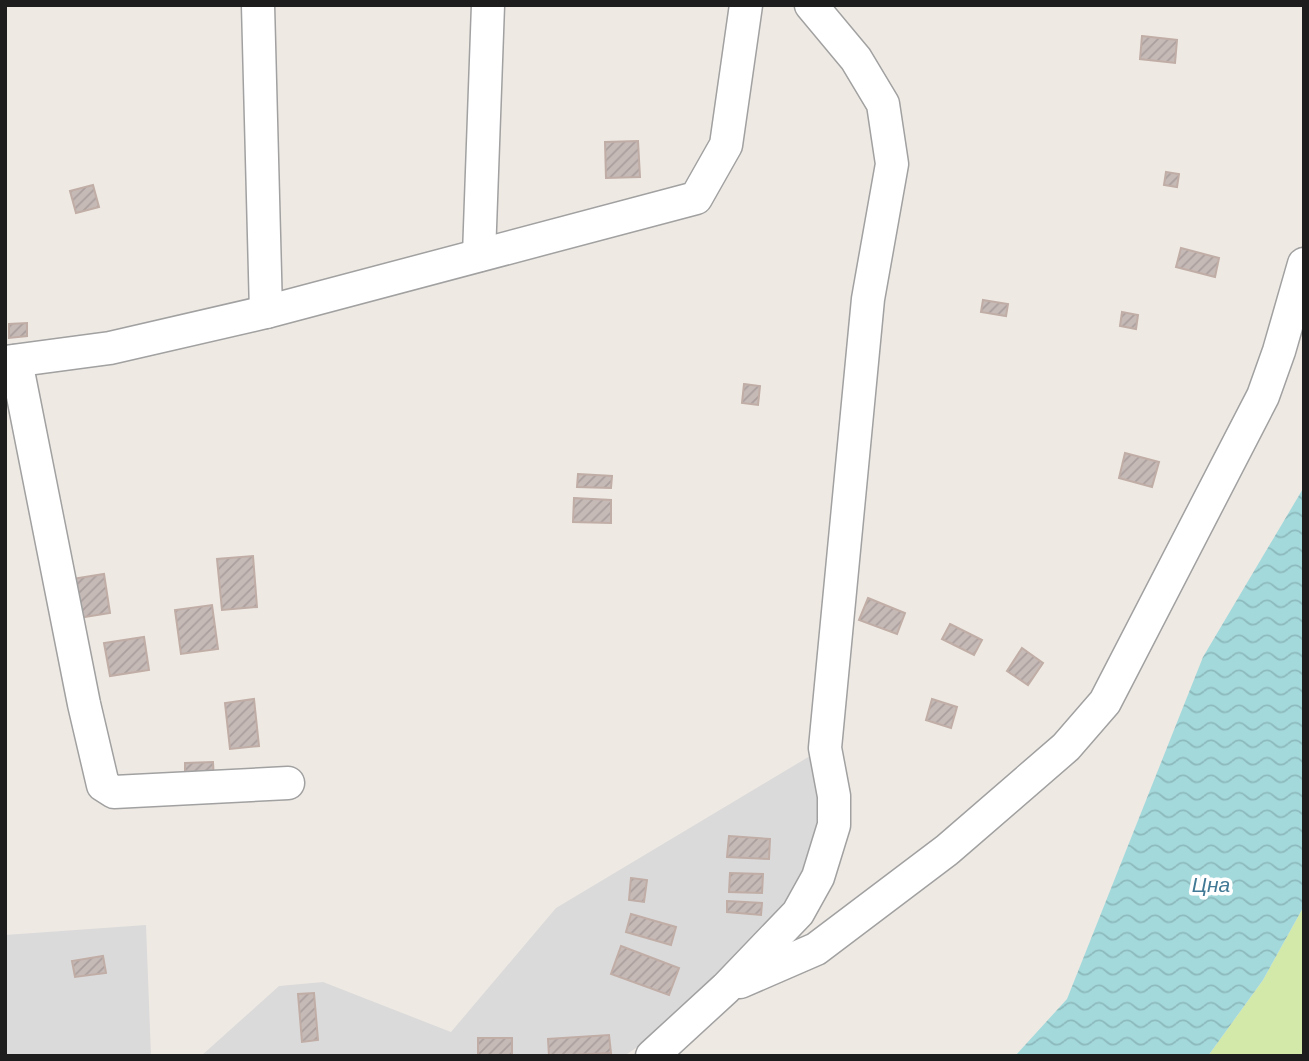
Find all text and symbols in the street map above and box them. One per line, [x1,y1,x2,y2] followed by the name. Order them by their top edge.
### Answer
[1192,872,1230,897] water label: Цна

